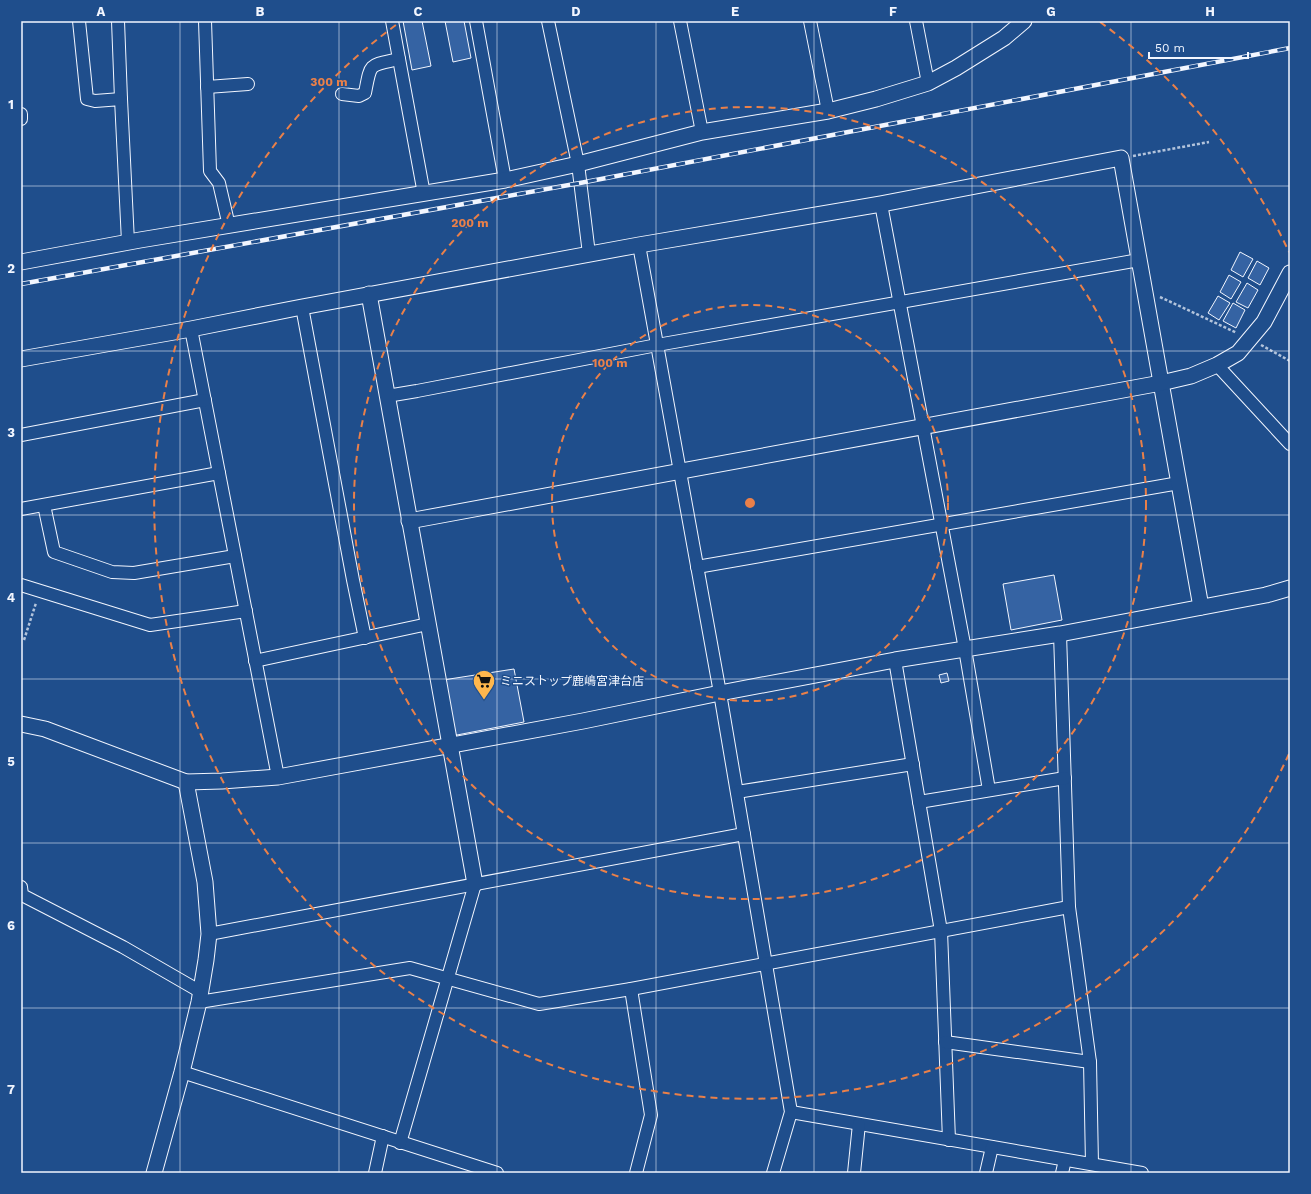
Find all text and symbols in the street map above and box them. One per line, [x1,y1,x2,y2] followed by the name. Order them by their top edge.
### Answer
[97,4,106,19] text: A
[256,4,265,19] text: B
[414,4,423,19] text: C
[571,4,581,19] text: D
[731,4,739,19] text: E
[889,4,897,19] text: F
[1046,4,1056,19] text: G
[1205,4,1215,19] text: H
[1149,34,1248,60] scale bar
[1155,41,1185,55] text: 50 m
[310,75,348,89] text: 300 m
[8,97,14,112] text: 1
[451,216,489,230] text: 200 m
[7,261,15,276] text: 2
[592,356,628,370] text: 100 m
[7,425,15,440] text: 3
[743,496,757,510] centre of rings
[7,590,16,605] text: 4
[471,668,497,701] supermarket icon: ミニストップ鹿嶋宮津台店
[500,674,644,688] place label: ミニストップ鹿嶋宮津台店
[7,754,15,769] text: 5
[7,918,15,933] text: 6
[7,1082,15,1097] text: 7

